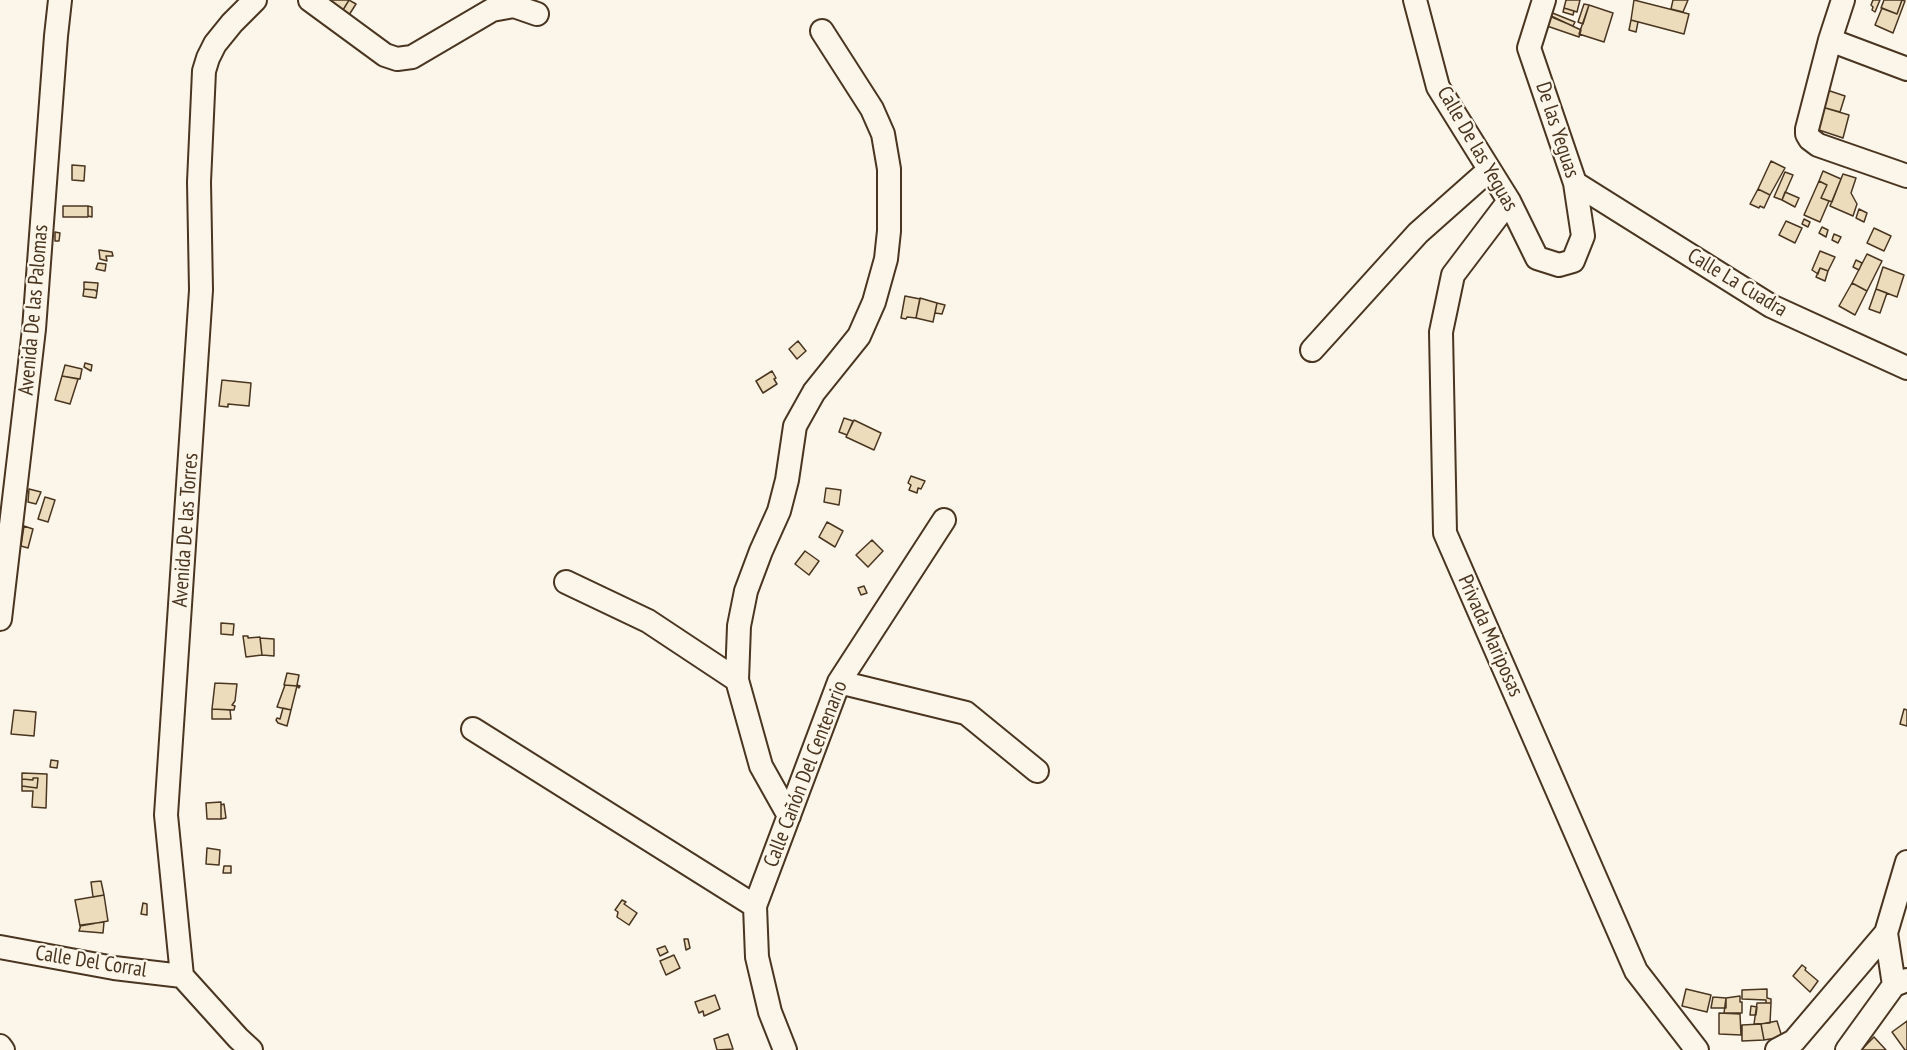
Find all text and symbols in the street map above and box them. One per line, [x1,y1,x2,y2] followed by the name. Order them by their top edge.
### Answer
[1530,79,1584,181] street label: De las Yeguas
[1431,82,1523,216] street label: Calle De las Yeguas
[14,224,54,396] street label: Avenida De las Palomas
[1682,243,1792,323] street label: Calle La Cuadra
[168,452,204,608] street label: Avenida De las Torres
[1452,571,1528,701] street label: Privada Mariposas
[759,677,853,871] street label: Calle Cañón Del Centenario
[33,941,149,983] street label: Calle Del Corral

